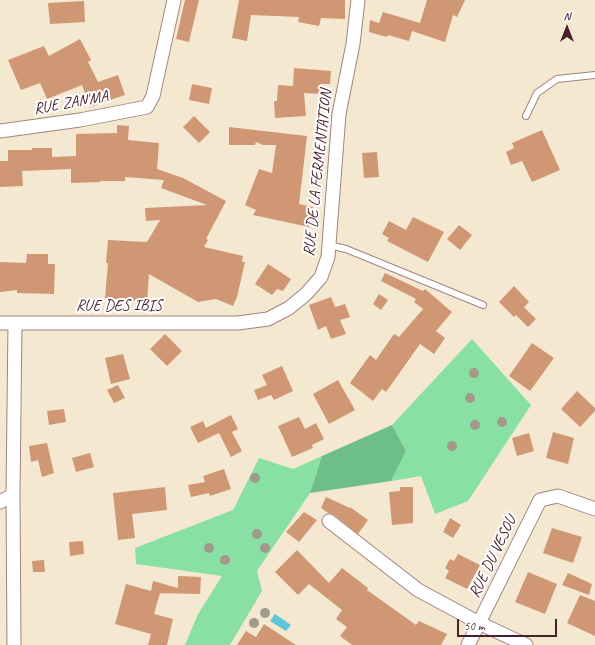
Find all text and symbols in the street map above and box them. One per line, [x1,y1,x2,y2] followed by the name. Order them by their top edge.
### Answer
[547,8,587,48] north arrow
[564,9,570,23] text: N
[32,87,110,119] street label: RUE ZAN'MA
[300,89,336,257] street label: RUE DE LA FERMENTATION
[76,296,162,316] street label: RUE DES IBIS
[465,513,521,601] street label: RUE DU VESOU
[459,611,559,637] scale bar
[464,618,484,634] text: 50 m

